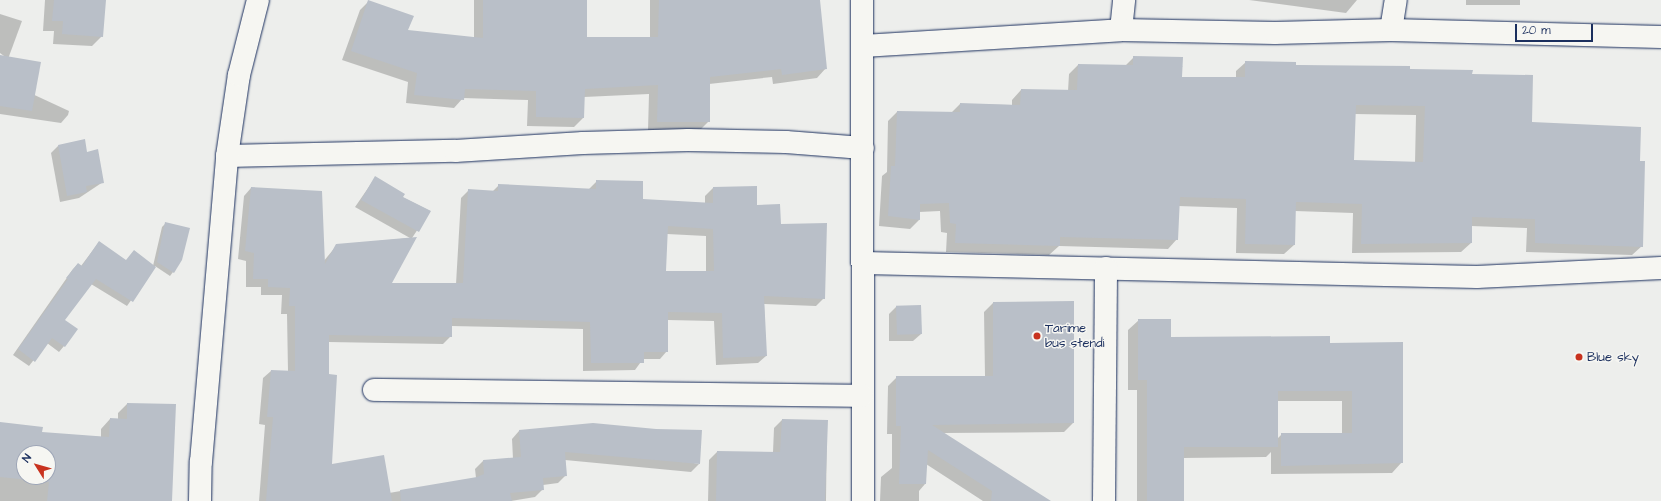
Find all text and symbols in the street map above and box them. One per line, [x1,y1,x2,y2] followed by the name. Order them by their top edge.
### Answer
[1517,16,1595,42] scale bar
[1522,22,1551,39] text: 20 m
[1045,321,1105,352] place label: Tarime bus stendi
[1032,331,1042,341] marker: Tarime bus stendi
[1587,349,1639,365] place label: Blue sky
[1574,352,1584,362] marker: Blue sky
[16,445,56,485] north arrow
[19,451,35,465] text: N

